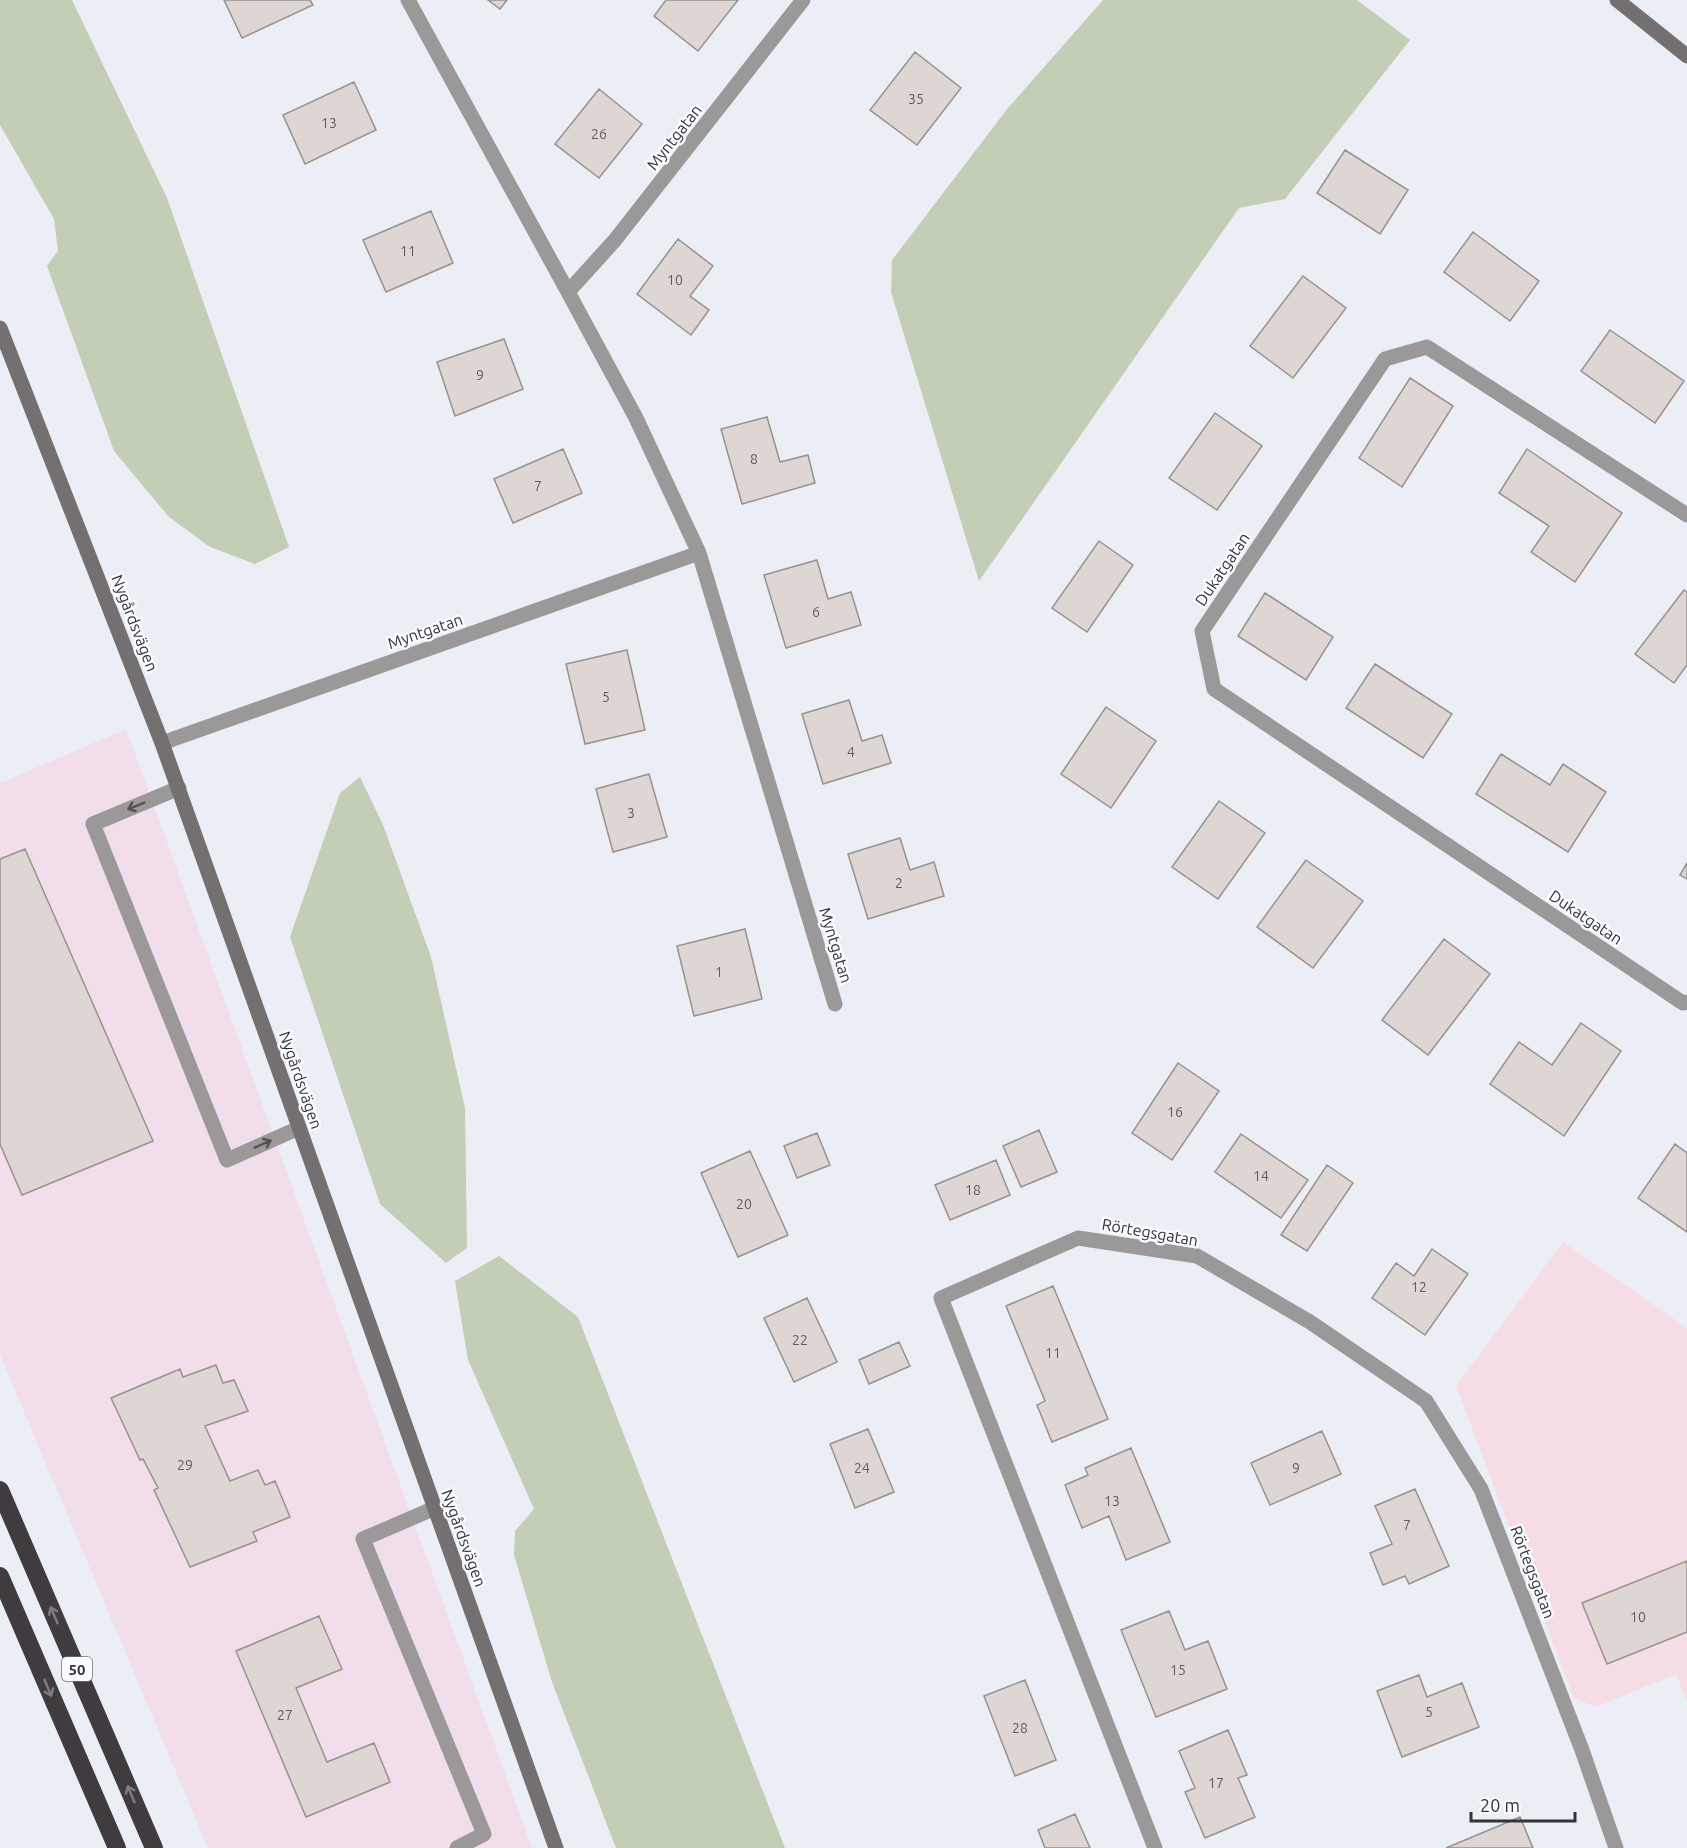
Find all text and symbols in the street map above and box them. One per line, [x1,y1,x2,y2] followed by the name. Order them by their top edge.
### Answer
[908,91,924,107] house number: 35
[643,101,705,173] street label: Myntgatan
[321,115,337,131] house number: 13
[591,126,607,142] house number: 26
[400,243,416,259] house number: 11
[667,272,683,288] house number: 10
[476,367,484,383] house number: 9
[750,451,758,467] house number: 8
[534,478,542,494] house number: 7
[1191,529,1253,609] street label: Dukatgatan
[108,572,162,674] street label: Nygårdsvägen
[812,604,820,620] house number: 6
[385,610,465,652] street label: Myntgatan
[602,689,610,705] house number: 5
[847,744,855,760] house number: 4
[127,801,146,812] one-way arrow
[627,805,635,821] house number: 3
[895,875,903,891] house number: 2
[1546,886,1626,948] street label: Dukatgatan
[816,905,856,985] street label: Myntgatan
[715,964,723,980] house number: 1
[276,1029,326,1131] street label: Nygårdsvägen
[1167,1104,1183,1120] house number: 16
[253,1138,271,1149] one-way arrow
[1253,1168,1269,1184] house number: 14
[965,1182,981,1198] house number: 18
[736,1196,752,1212] house number: 20
[1100,1215,1200,1249] street label: Rörtegsgatan
[1411,1279,1427,1295] house number: 12
[792,1332,808,1348] house number: 22
[1045,1345,1061,1361] house number: 11
[177,1457,193,1473] house number: 29
[854,1460,870,1476] house number: 24
[1292,1460,1300,1476] house number: 9
[438,1487,490,1589] street label: Nygårdsvägen
[1104,1493,1120,1509] house number: 13
[1403,1517,1411,1533] house number: 7
[1507,1523,1559,1621] street label: Rörtegsgatan
[48,1607,59,1625] one-way arrow
[1630,1609,1646,1625] house number: 10
[62,1657,92,1681] road number: 50
[1170,1662,1186,1678] house number: 15
[43,1678,54,1697] one-way arrow
[1425,1704,1433,1720] house number: 5
[277,1707,293,1723] house number: 27
[1012,1720,1028,1736] house number: 28
[1208,1775,1224,1791] house number: 17
[1471,1785,1574,1823] scale bar
[125,1786,136,1804] one-way arrow
[1480,1795,1520,1815] text: 20 m

